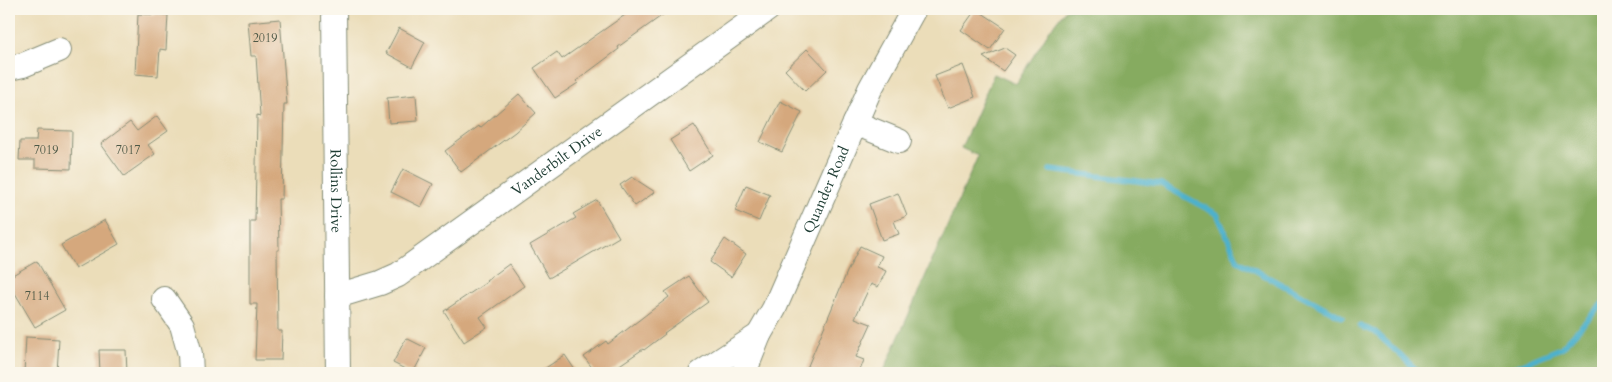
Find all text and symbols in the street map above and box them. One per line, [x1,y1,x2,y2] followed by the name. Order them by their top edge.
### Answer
[253,30,277,46] house number: 2019
[507,121,606,200] street label: Vanderbilt Drive
[34,142,58,158] house number: 7019
[116,142,140,158] house number: 7017
[798,143,854,237] street label: Quander Road
[326,149,346,233] street label: Rollins Drive
[25,288,49,304] house number: 7114

